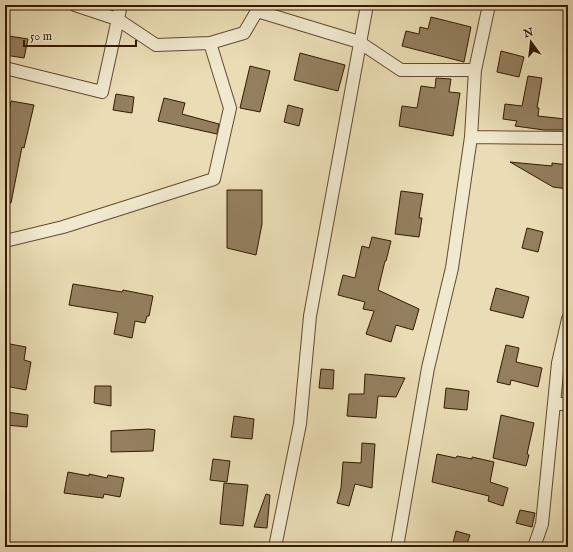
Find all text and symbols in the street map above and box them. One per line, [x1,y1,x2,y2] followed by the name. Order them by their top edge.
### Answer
[24,22,136,48] scale bar
[511,22,551,62] north arrow
[521,25,536,42] text: N
[30,29,52,44] text: 50 m

